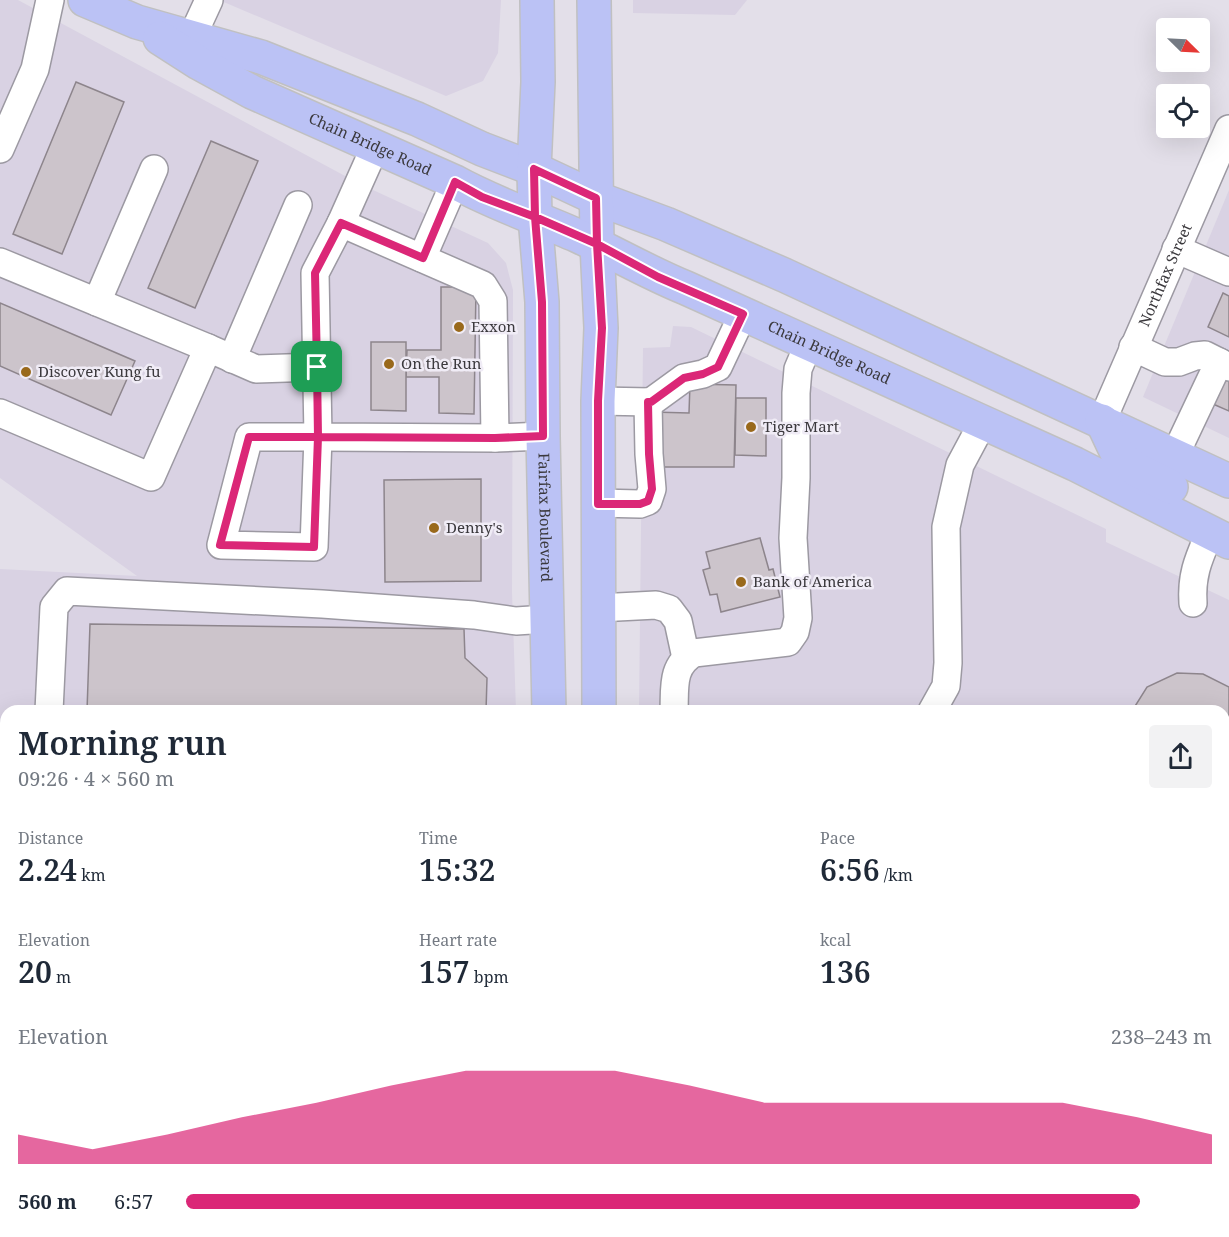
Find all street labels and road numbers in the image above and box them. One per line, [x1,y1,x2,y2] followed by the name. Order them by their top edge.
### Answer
[306,107,435,180] street label: Chain Bridge Road
[1133,220,1196,329] street label: Northfax Street
[765,315,894,388] street label: Chain Bridge Road
[534,453,557,582] street label: Fairfax Boulevard

